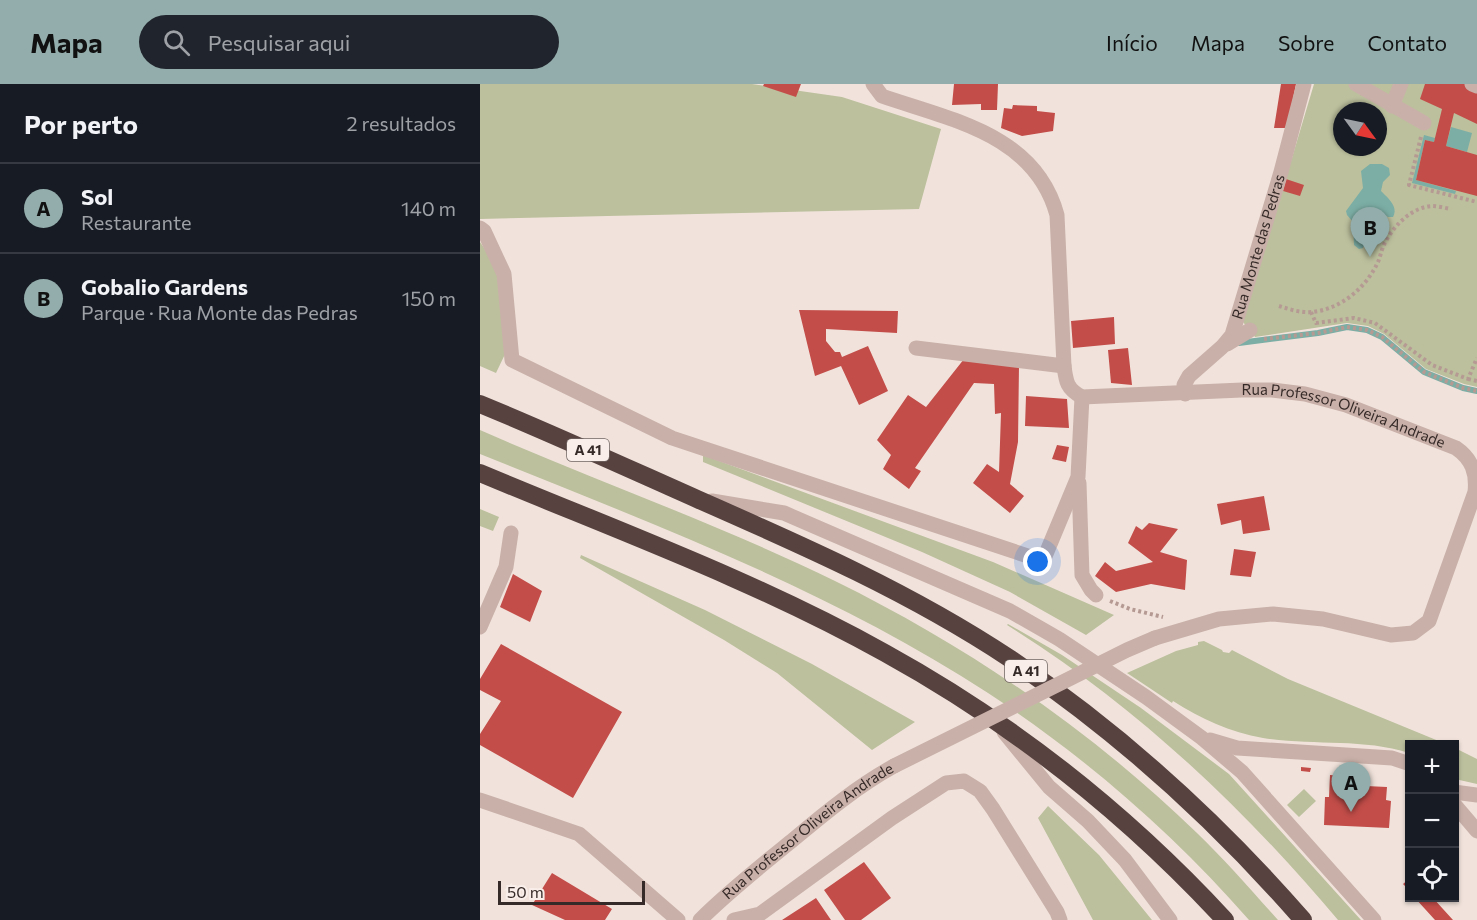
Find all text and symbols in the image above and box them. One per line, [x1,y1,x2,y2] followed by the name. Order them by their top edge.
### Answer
[139,15,559,69] search box
[30,25,103,59] text: Mapa
[160,26,193,59] icon: search
[208,29,350,56] text: Pesquisar aqui
[1106,30,1158,55] text: Início
[1191,30,1245,55] text: Mapa
[1278,30,1334,55] text: Sobre
[1367,30,1447,55] text: Contato
[1333,102,1387,156] north arrow
[24,108,138,139] text: Por perto
[346,111,456,135] text: 2 resultados
[1227,172,1288,321] street label: Rua Monte das Pedras
[81,183,113,210] text: Sol
[36,196,51,220] text: A
[401,196,456,220] text: 140 m
[1350,208,1390,257] pin: B
[81,210,192,234] text: Restaurante
[81,273,248,300] text: Gobalio Gardens
[37,286,50,310] text: B
[402,286,456,310] text: 150 m
[81,300,358,324] text: Parque · Rua Monte das Pedras
[1242,380,1448,451] street label: Rua Professor Oliveira Andrade
[567,439,609,461] road number: A 41
[1023,547,1052,576] your location
[1005,660,1047,682] road number: A 41
[1405,740,1459,902] map controls
[1405,740,1459,794] button: +
[718,758,896,903] street label: Rua Professor Oliveira Andrade
[1332,762,1370,812] pin: A
[1405,794,1459,848] button: −
[1405,848,1459,902] button: locate
[498,878,645,906] scale bar
[507,882,544,901] text: 50 m

